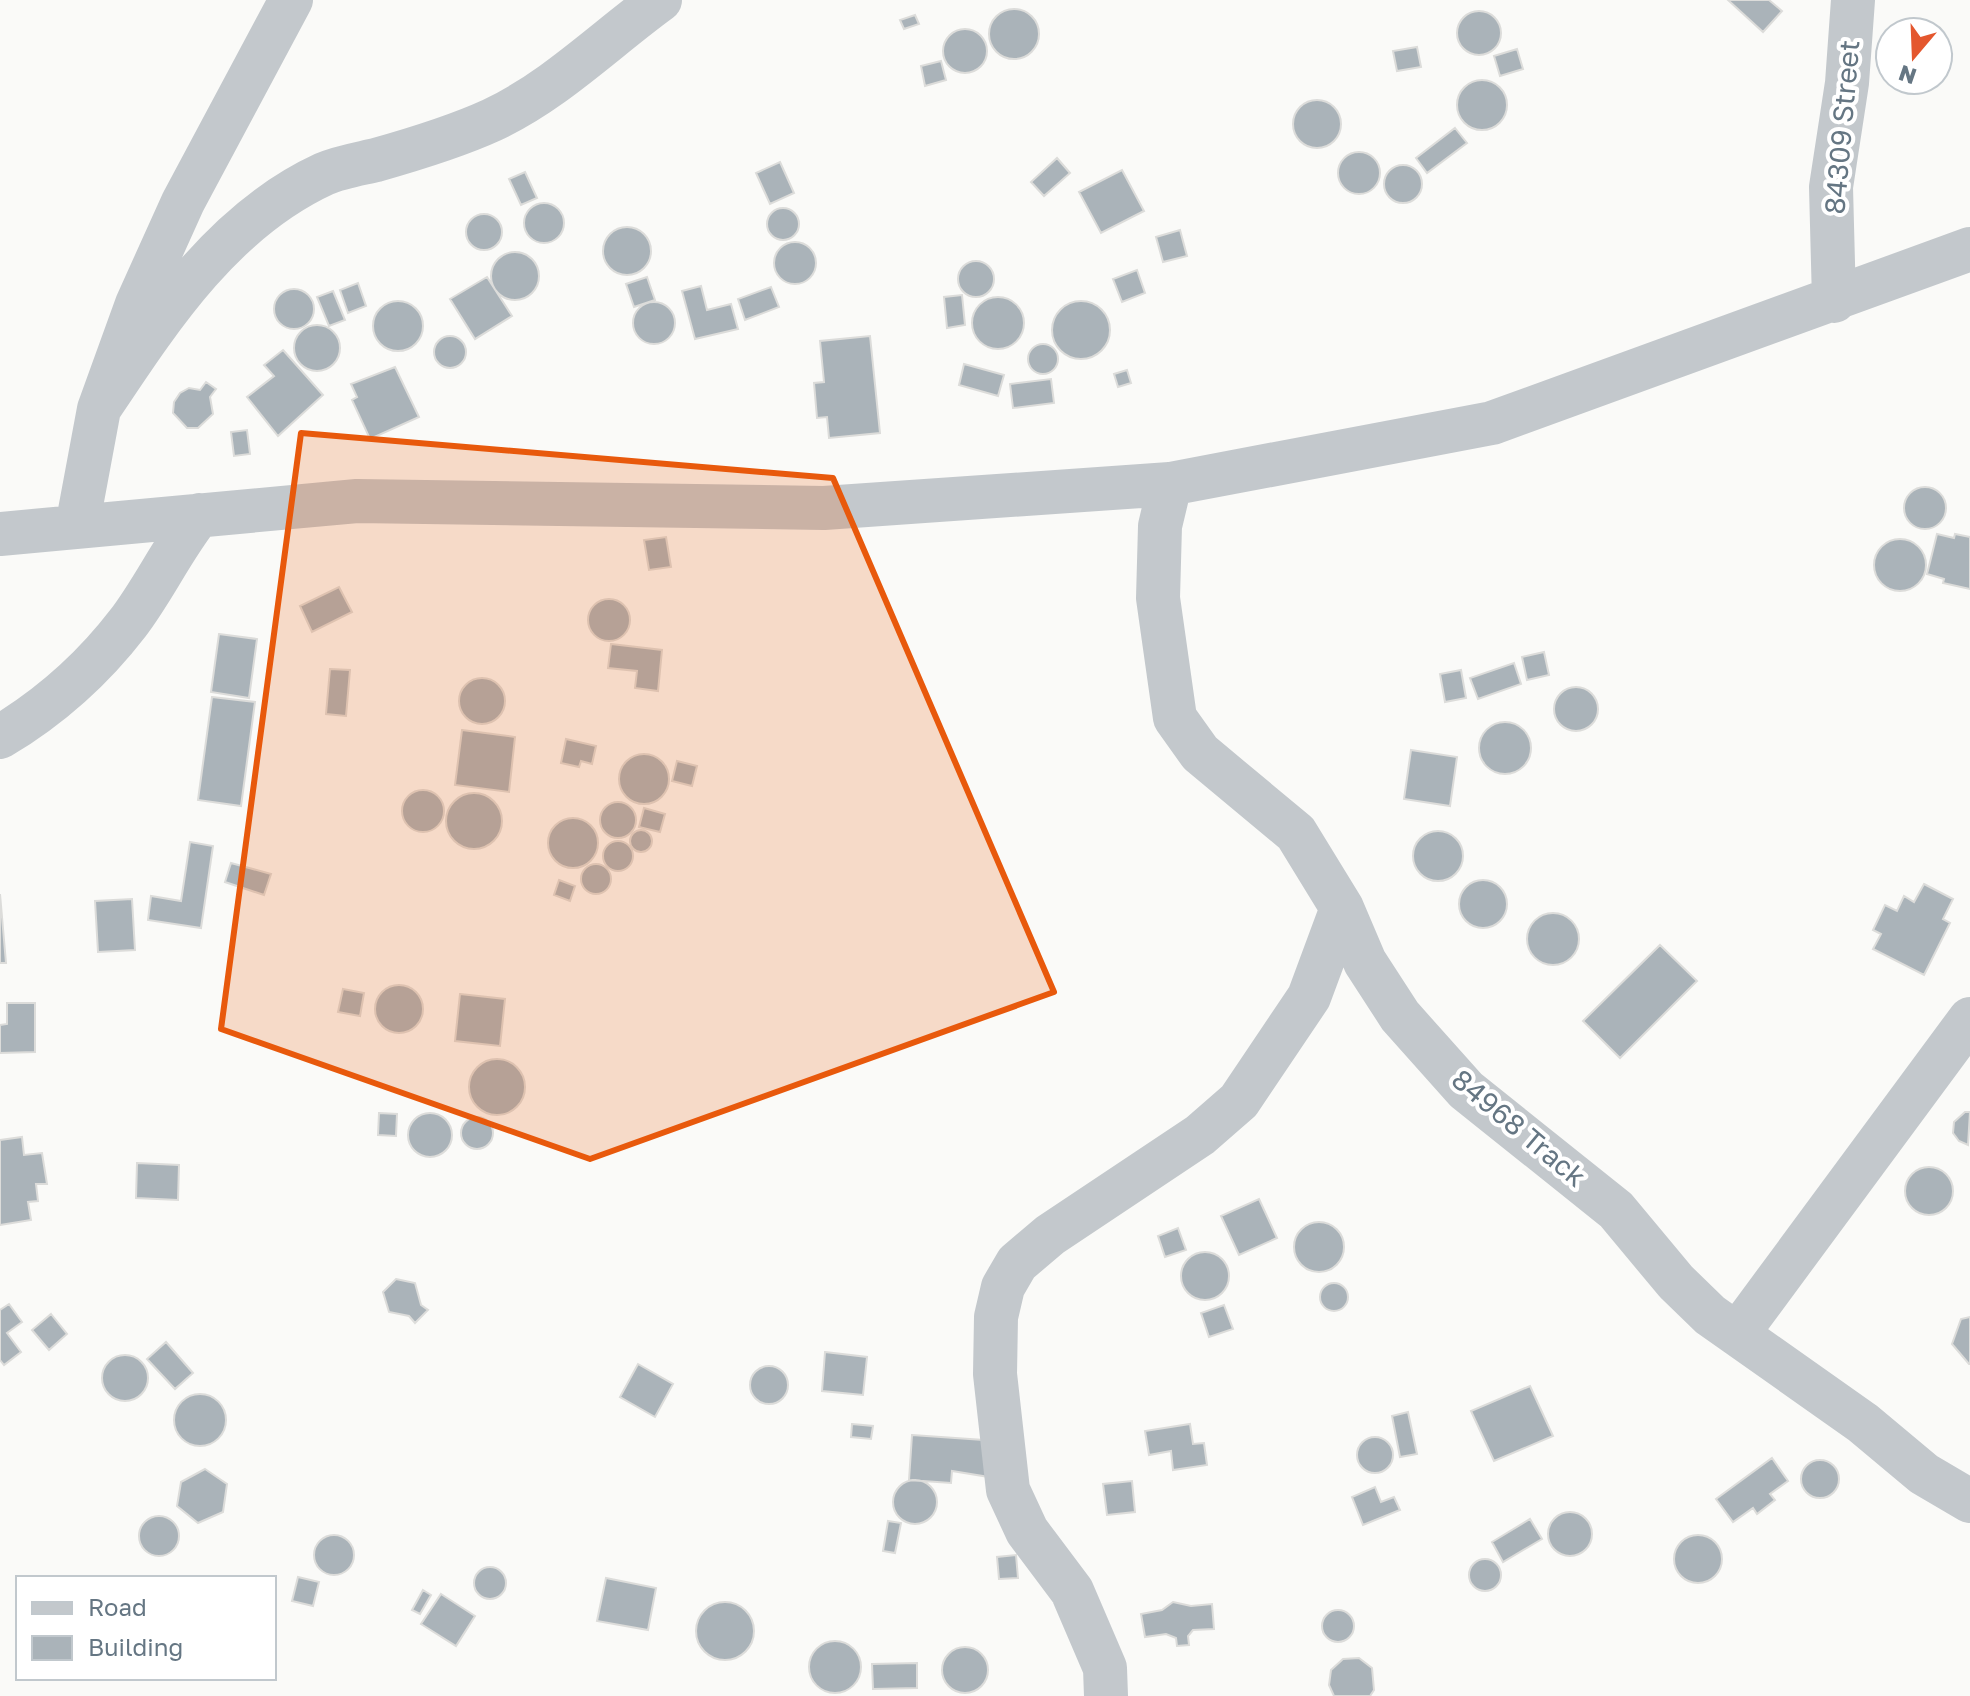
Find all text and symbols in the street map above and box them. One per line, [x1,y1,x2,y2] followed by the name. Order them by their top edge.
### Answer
[1874,16,1954,96] north arrow
[1817,38,1866,215] street label: 84309 Street
[1895,60,1920,91] text: N
[1446,1062,1593,1193] street label: 84968 Track
[16,1576,276,1680] legend
[88,1592,147,1621] text: Road
[88,1632,183,1661] text: Building

